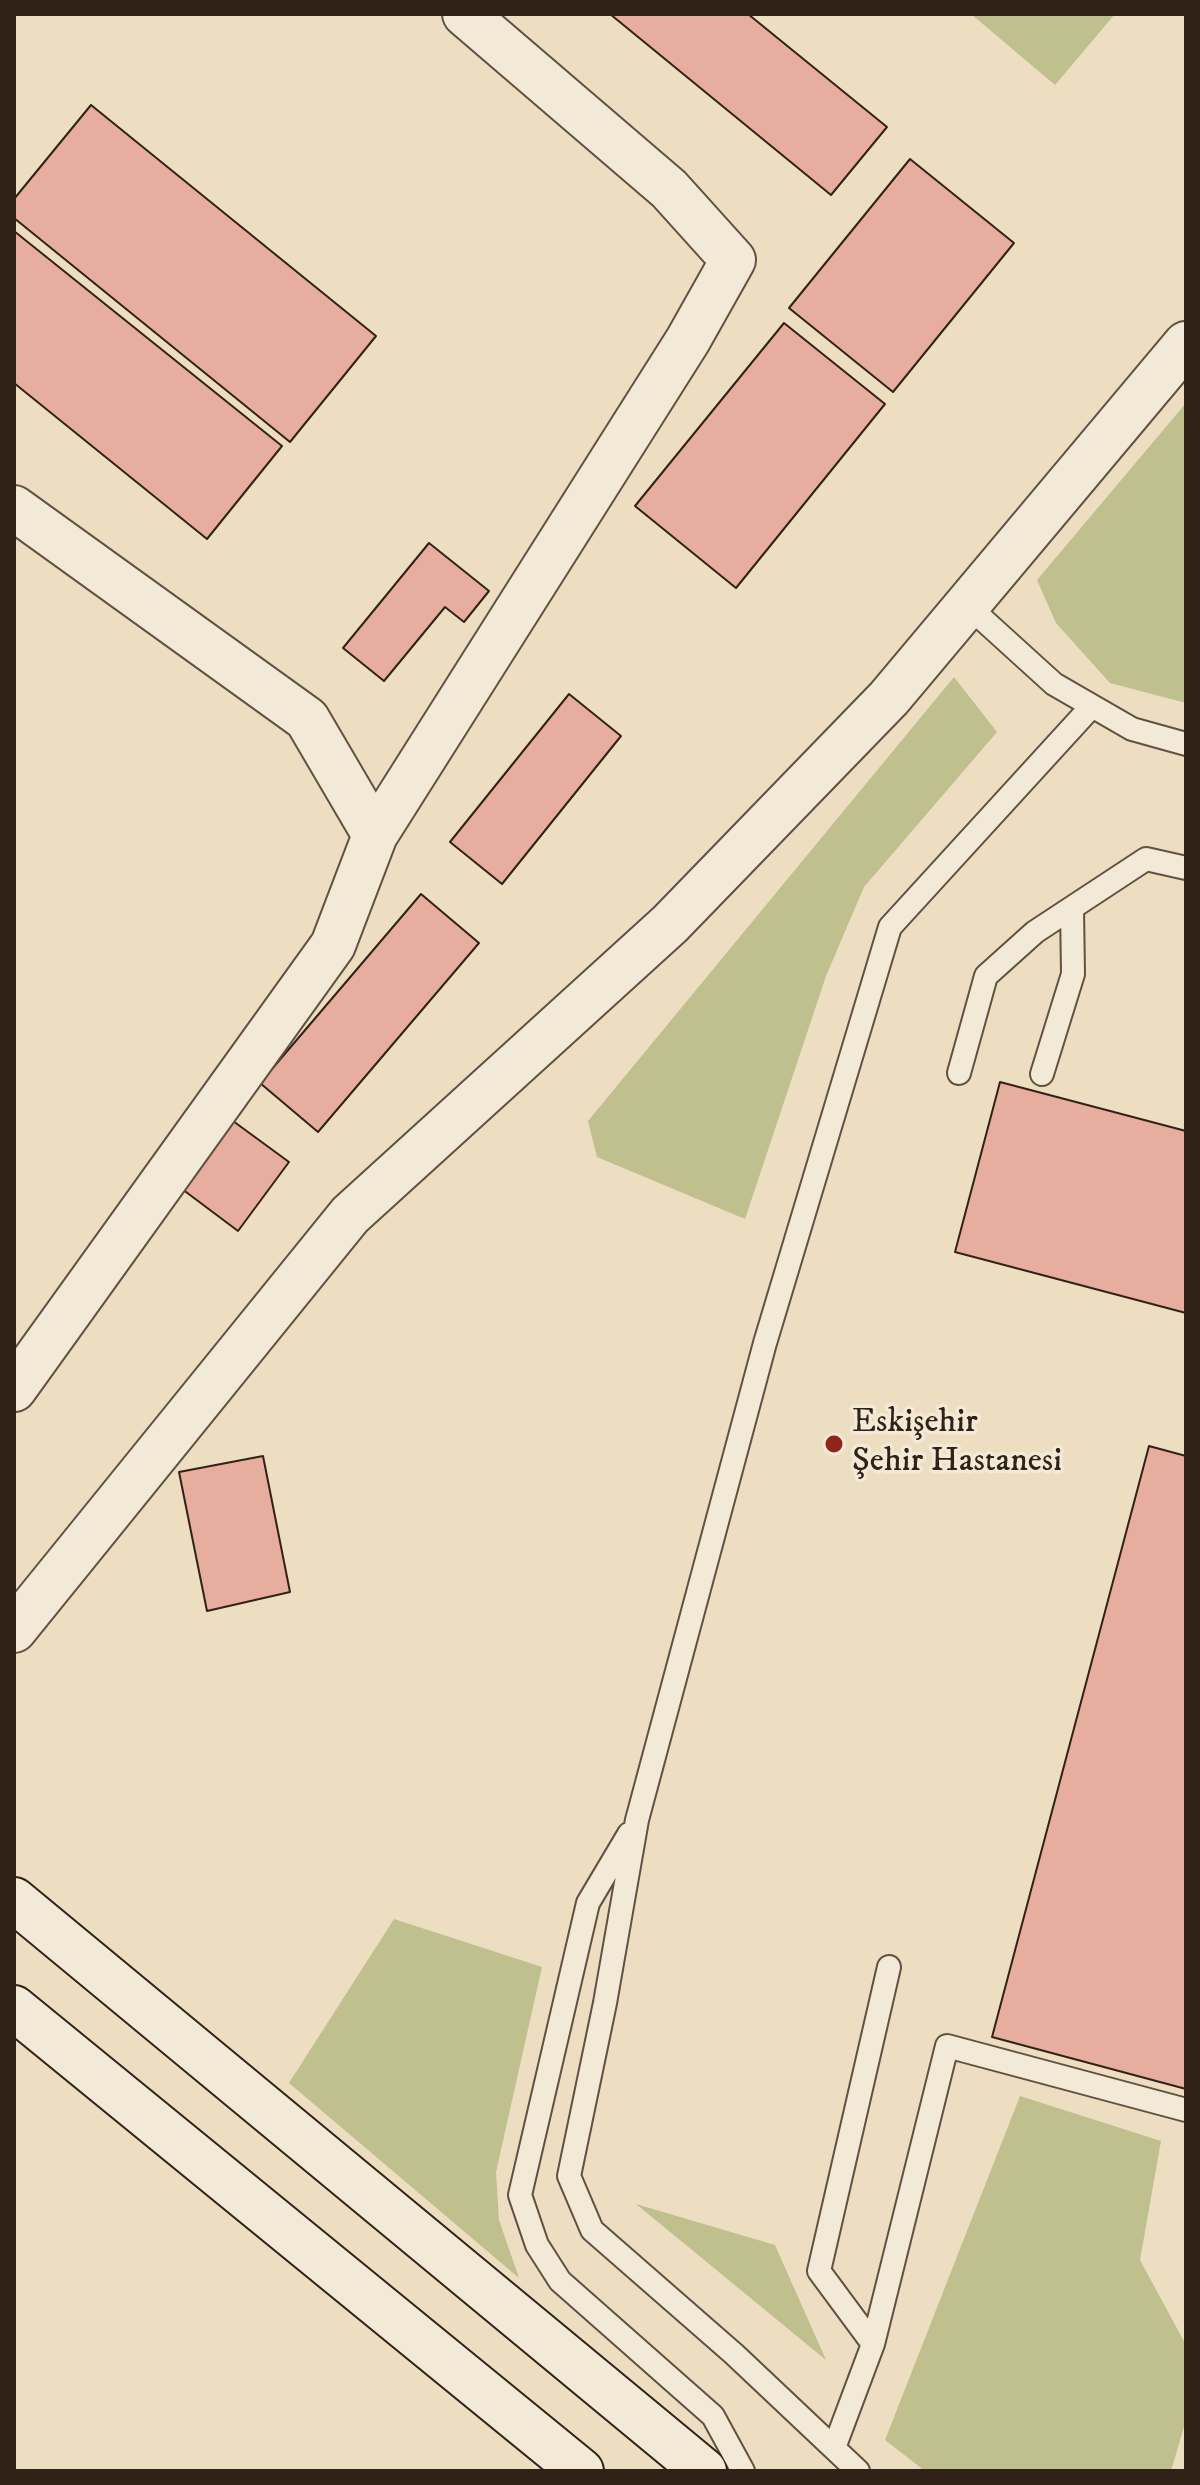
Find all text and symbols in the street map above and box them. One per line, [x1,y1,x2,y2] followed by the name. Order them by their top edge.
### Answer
[852,1404,1062,1484] place label: Eskişehir Şehir Hastanesi
[823,1433,845,1455] marker: Eskişehir Şehir Hastanesi

